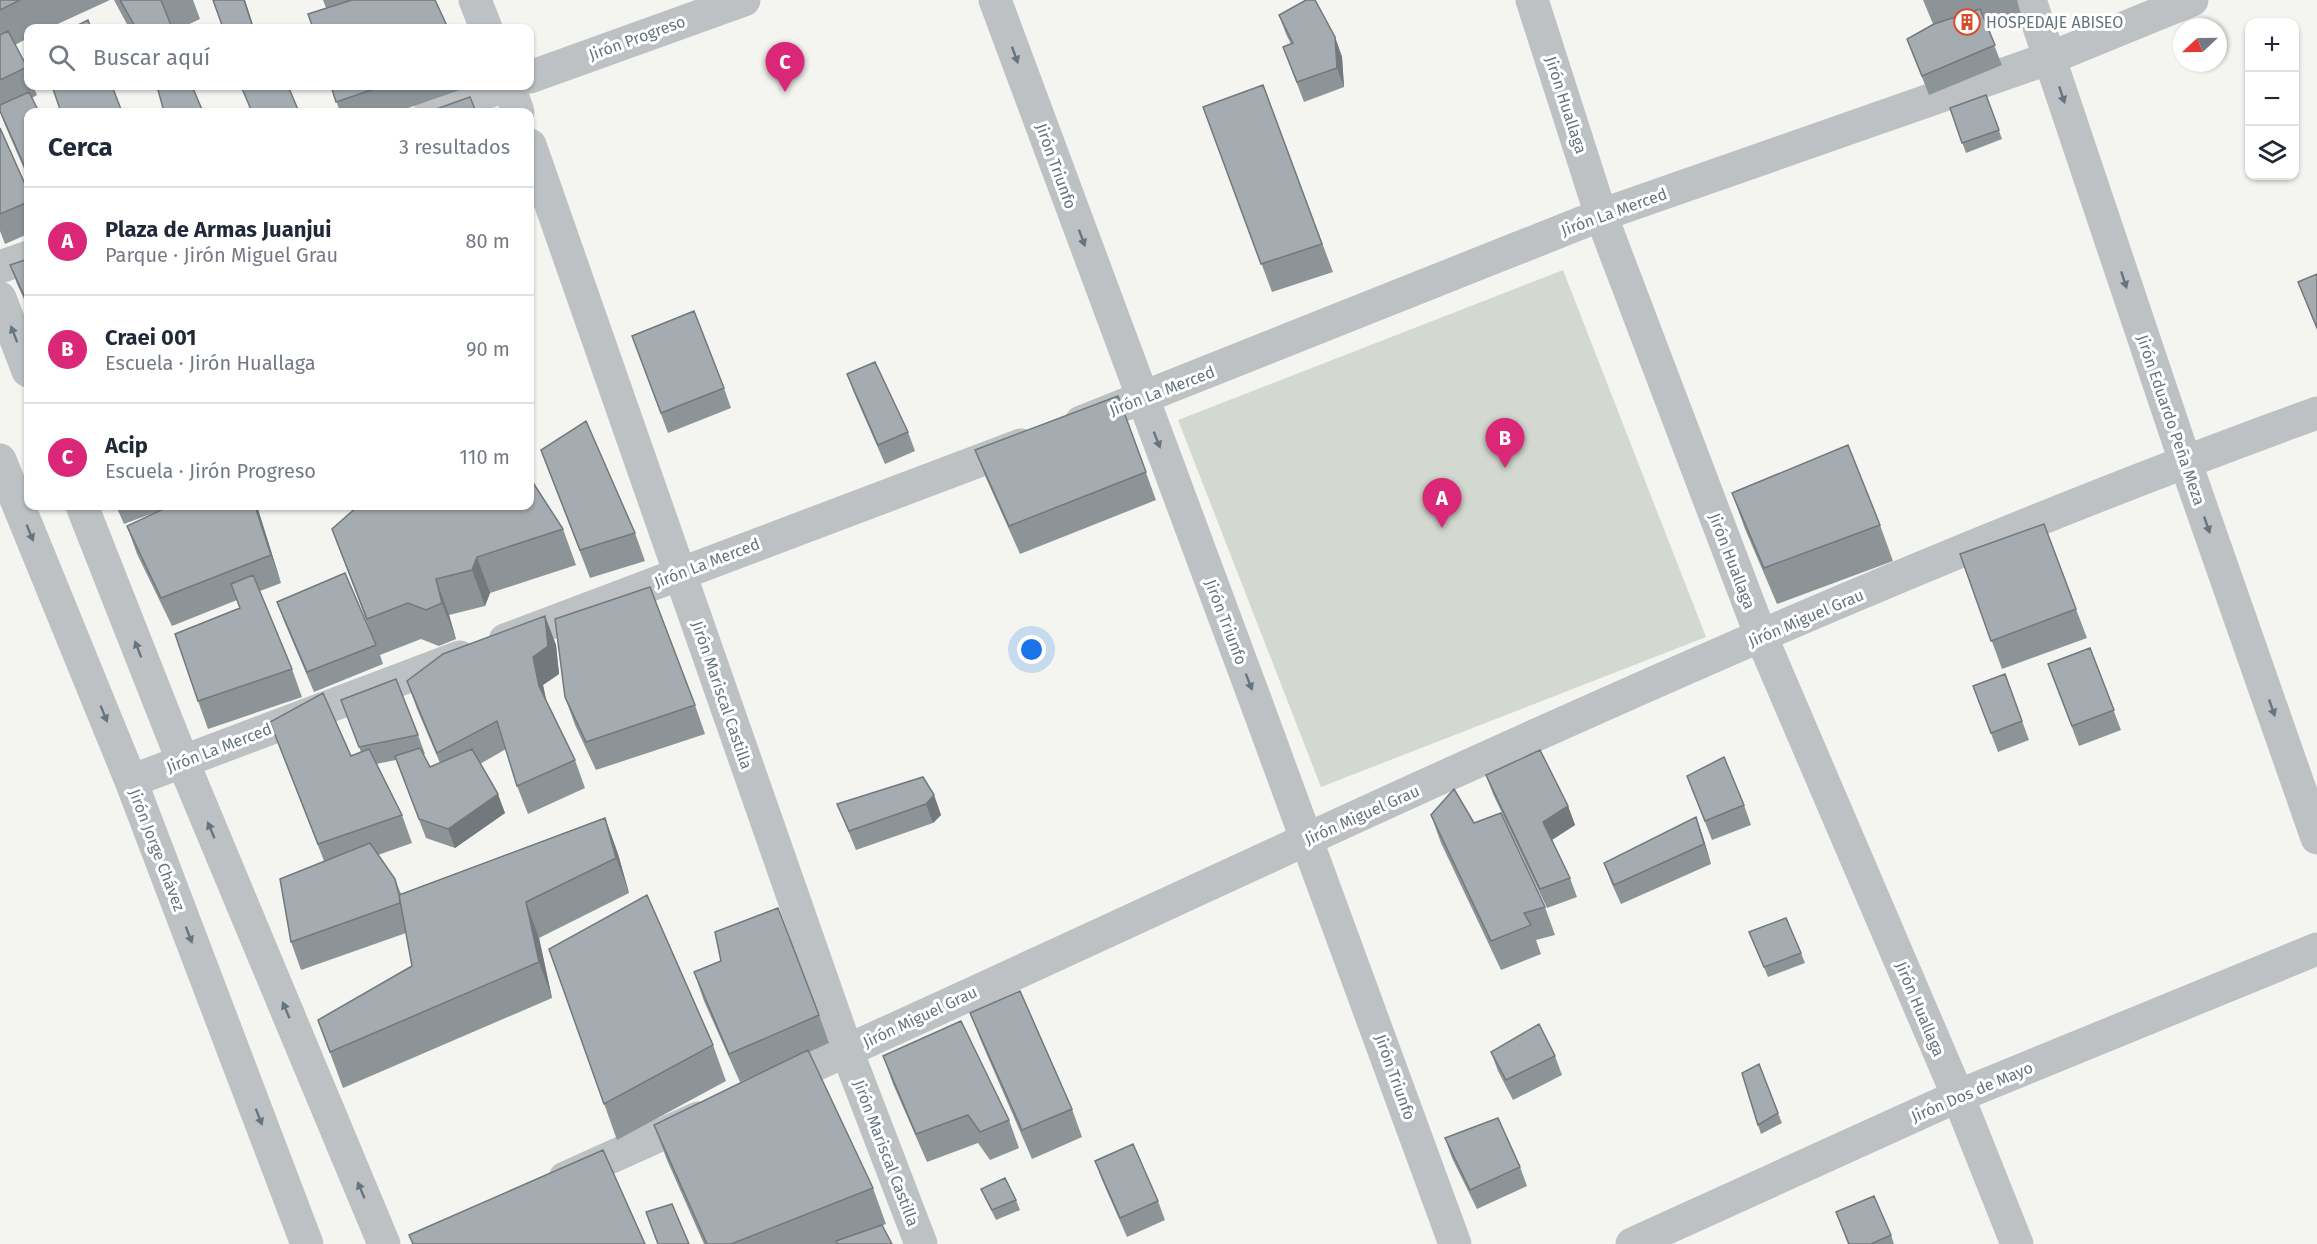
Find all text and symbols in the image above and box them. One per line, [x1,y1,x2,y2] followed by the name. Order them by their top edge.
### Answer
[1952,7,1982,37] building icon: HOSPEDAJE ABISEO
[586,12,688,64] street label: Jirón Progreso
[1986,13,2123,32] place label: HOSPEDAJE ABISEO
[2173,18,2227,72] north arrow
[2245,18,2299,180] map controls
[2245,18,2299,72] button: +
[24,24,534,90] search box
[45,41,78,74] icon: search
[766,42,804,92] pin: C
[93,44,210,71] text: Buscar aquí
[1011,46,1021,64] one-way arrow
[1541,54,1591,156] street label: Jirón Huallaga
[2245,72,2299,126] button: −
[2058,86,2068,104] one-way arrow
[1032,121,1080,211] street label: Jirón Triunfo
[2245,126,2299,180] button: layers
[48,132,113,163] text: Cerca
[399,135,510,159] text: 3 resultados
[1558,184,1670,240] street label: Jirón La Merced
[105,216,331,243] text: Plaza de Armas Juanjui
[62,229,73,253] text: A
[465,229,510,253] text: 80 m
[1078,229,1088,247] one-way arrow
[105,243,338,267] text: Parque · Jirón Miguel Grau
[2120,271,2129,289] one-way arrow
[105,324,197,351] text: Craei 001
[9,325,19,343] one-way arrow
[2133,332,2209,508] street label: Jirón Eduardo Peña Meza
[61,337,74,361] text: B
[466,337,510,361] text: 90 m
[105,351,316,375] text: Escuela · Jirón Huallaga
[1107,362,1217,420] street label: Jirón La Merced
[1486,418,1524,468] pin: B
[105,432,148,459] text: Acip
[1153,432,1163,450] one-way arrow
[62,445,73,469] text: C
[459,445,510,469] text: 110 m
[105,459,316,483] text: Escuela · Jirón Progreso
[1422,478,1462,528] pin: A
[1705,510,1759,612] street label: Jirón Huallaga
[2202,516,2212,534] one-way arrow
[26,524,35,542] one-way arrow
[652,534,762,592] street label: Jirón La Merced
[1201,577,1251,667] street label: Jirón Triunfo
[1745,585,1867,651] street label: Jirón Miguel Grau
[688,618,756,772] street label: Jirón Mariscal Castilla
[1017,635,1046,664] your location
[133,640,142,658] one-way arrow
[1245,673,1254,691] one-way arrow
[2267,700,2277,718] one-way arrow
[99,705,109,723] one-way arrow
[164,719,274,777] street label: Jirón La Merced
[1302,781,1422,849] street label: Jirón Miguel Grau
[125,786,189,914] street label: Jirón Jorge Chávez
[206,821,215,839] one-way arrow
[185,926,195,944] one-way arrow
[1891,959,1949,1059] street label: Jirón Huallaga
[860,982,980,1052] street label: Jirón Miguel Grau
[281,1001,290,1019] one-way arrow
[1371,1032,1419,1122] street label: Jirón Triunfo
[1908,1058,2036,1126] street label: Jirón Dos de Mayo
[849,1077,923,1229] street label: Jirón Mariscal Castilla
[254,1108,264,1126] one-way arrow
[356,1181,365,1199] one-way arrow

